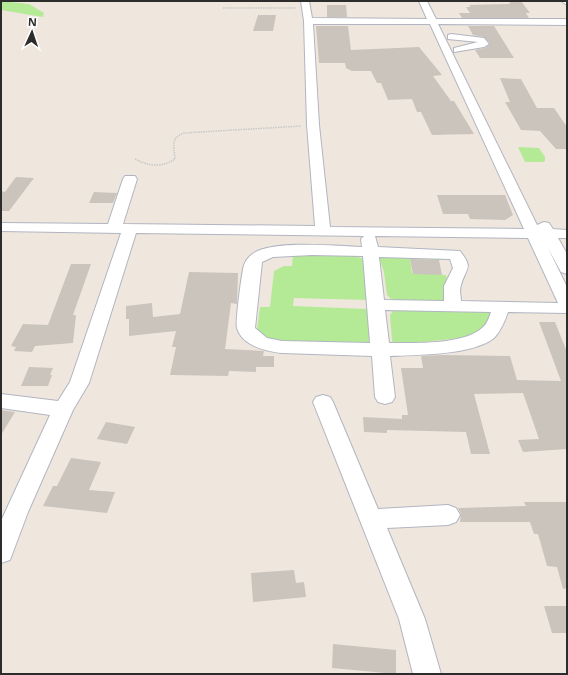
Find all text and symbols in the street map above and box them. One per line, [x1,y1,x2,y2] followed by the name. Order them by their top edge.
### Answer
[12,12,52,52] north arrow
[28,14,37,29] text: N

